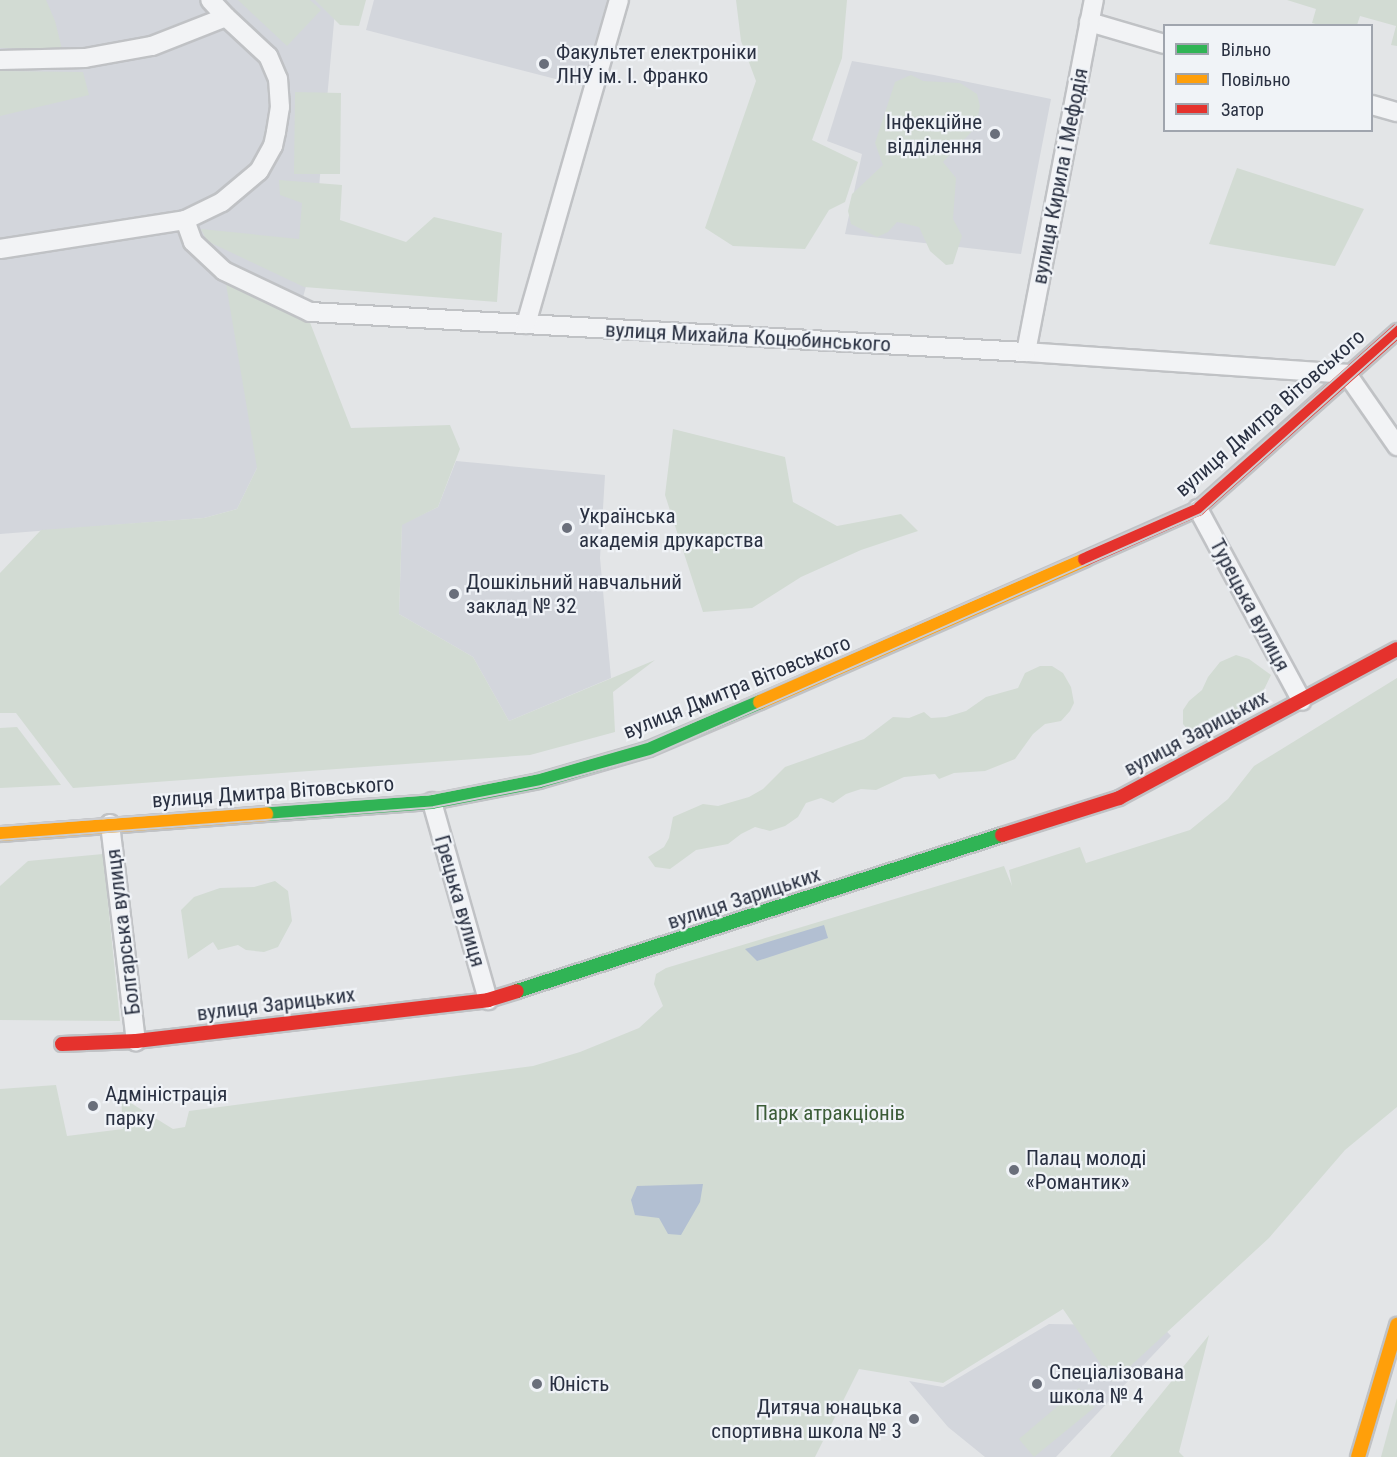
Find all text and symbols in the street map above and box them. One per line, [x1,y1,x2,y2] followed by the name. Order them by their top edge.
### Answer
[1163,24,1373,132] legend
[556,39,757,89] place label: Факультет електроніки ЛНУ ім. І. Франко
[1221,39,1271,60] text: Вільно
[537,57,551,71] marker: Факультет електроніки ЛНУ ім. І. Франко
[1027,66,1093,286] street label: вулиця Кирила і Мефодія
[1221,69,1290,90] text: Повільно
[1221,99,1264,120] text: Затор
[886,109,982,159] place label: Інфекційне відділення
[986,125,1004,143] marker: Інфекційне відділення
[605,317,891,357] street label: вулиця Михайла Коцюбинського
[1170,324,1370,502] street label: вулиця Дмитра Вітовського
[579,503,764,553] place label: Українська академія друкарства
[560,521,574,535] marker: Українська академія друкарства
[1204,534,1296,676] street label: Турецька вулиця
[466,569,682,619] place label: Дошкільний навчальний заклад № 32
[447,587,461,601] marker: Дошкільний навчальний заклад № 32
[620,630,854,744] street label: вулиця Дмитра Вітовського
[1120,684,1272,782] street label: вулиця Зарицьких
[151,771,395,813] street label: вулиця Дмитра Вітовського
[429,832,491,970] street label: Грецька вулиця
[100,848,146,1016] street label: Болгарська вулиця
[664,861,824,935] street label: вулиця Зарицьких
[195,982,357,1026] street label: вулиця Зарицьких
[105,1081,227,1131] place label: Адміністрація парку
[86,1099,100,1113] marker: Адміністрація парку
[755,1100,905,1126] park label: Парк атракціонів
[1026,1145,1146,1195] place label: Палац молоді «Романтик»
[1007,1163,1021,1177] marker: Палац молоді «Романтик»
[1049,1359,1184,1409] place label: Спеціалізована школа № 4
[549,1371,609,1397] place label: Юність
[530,1377,544,1391] marker: Юність
[1030,1377,1044,1391] marker: Спеціалізована школа № 4
[711,1394,902,1444] place label: Дитяча юнацька спортивна школа № 3
[907,1412,921,1426] marker: Дитяча юнацька спортивна школа № 3

